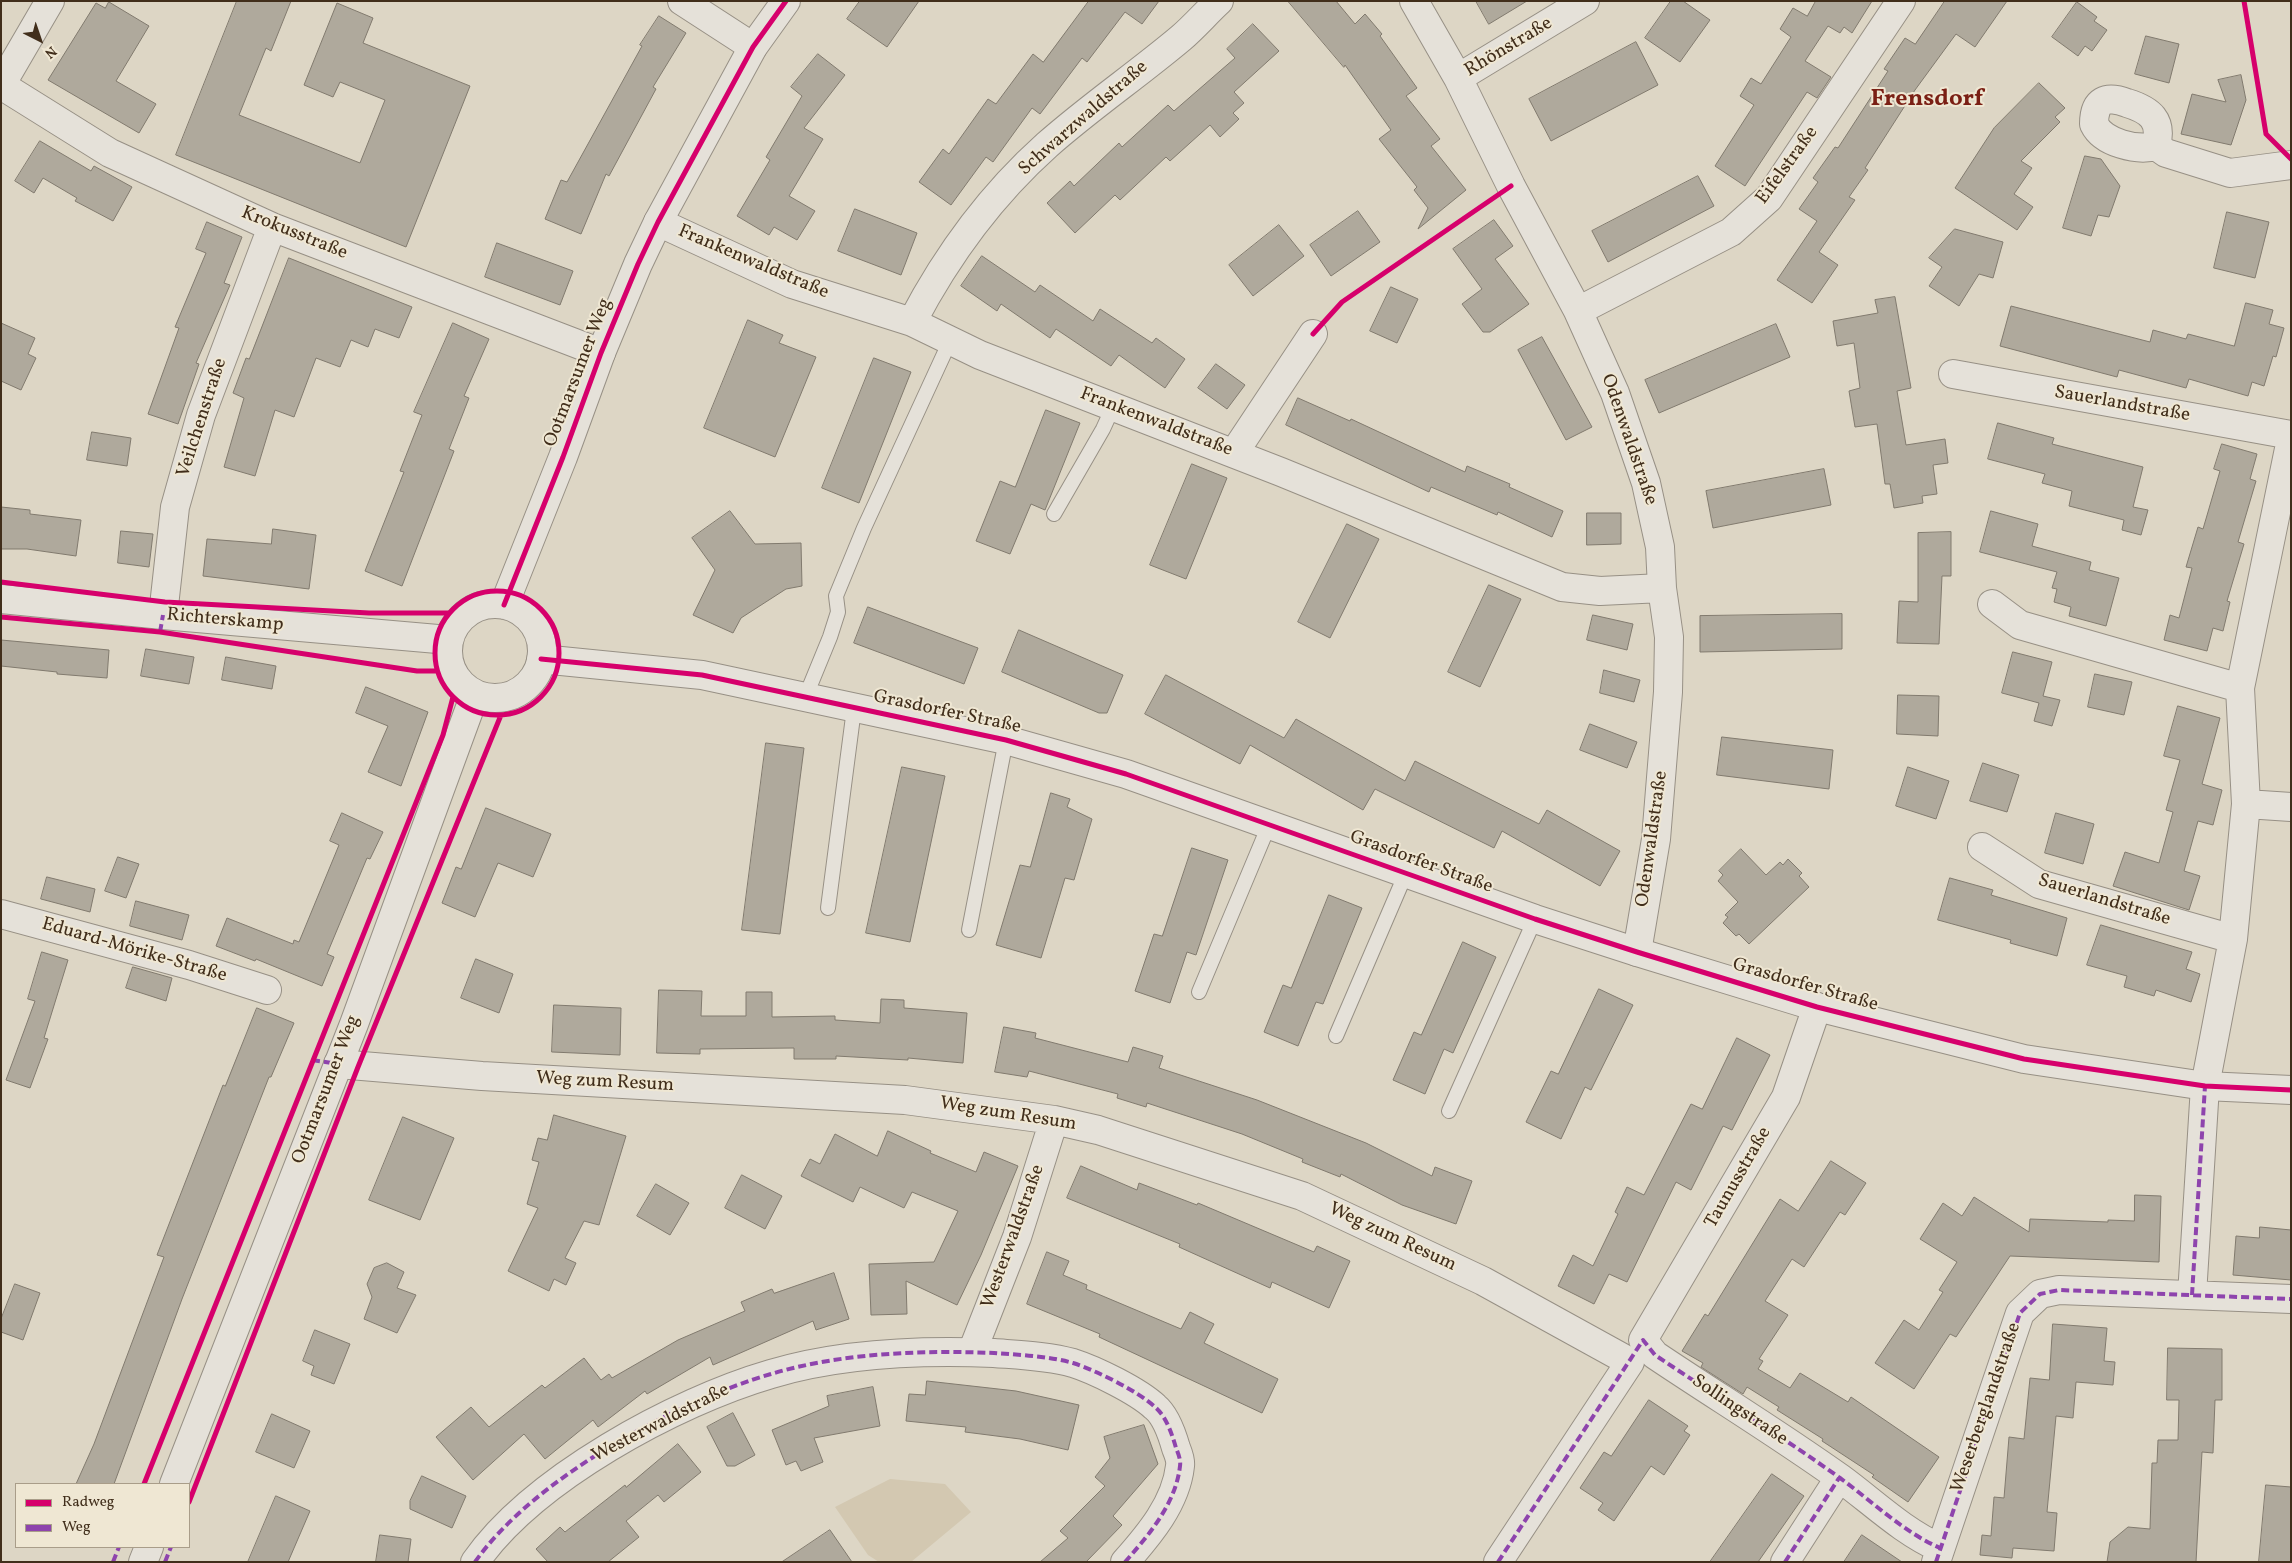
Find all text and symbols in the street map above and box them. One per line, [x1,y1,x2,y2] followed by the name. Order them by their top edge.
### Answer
[1461,13,1557,83] street label: Rhönstraße
[15,15,65,65] north arrow
[40,41,60,62] text: N
[1015,57,1153,181] street label: Schwarzwaldstraße
[1871,87,1983,115] district label: Frensdorf
[1752,123,1824,209] street label: Eifelstraße
[238,202,350,266] street label: Krokusstraße
[674,221,832,305] street label: Frankenwaldstraße
[540,295,618,451] street label: Ootmarsumer Weg
[173,356,233,480] street label: Veilchenstraße
[1595,371,1661,509] street label: Odenwaldstraße
[2052,382,2192,428] street label: Sauerlandstraße
[1076,383,1236,463] street label: Frankenwaldstraße
[166,605,284,637] street label: Richterskamp
[871,686,1023,740] street label: Grasdorfer Straße
[1632,769,1674,909] street label: Odenwaldstraße
[1346,827,1496,899] street label: Grasdorfer Straße
[2035,870,2173,932] street label: Sauerlandstraße
[39,914,229,988] street label: Eduard-Mörike-Straße
[1730,954,1880,1018] street label: Grasdorfer Straße
[288,1012,366,1168] street label: Ootmarsumer Weg
[535,1068,675,1098] street label: Weg zum Resum
[938,1093,1078,1137] street label: Weg zum Resum
[1701,1123,1777,1233] street label: Taunusstraße
[977,1162,1051,1312] street label: Westerwaldstraße
[1325,1198,1459,1278] street label: Weg zum Resum
[1947,1320,2027,1496] street label: Weserberglandstraße
[1687,1370,1791,1452] street label: Sollingstraße
[588,1380,734,1468] street label: Westerwaldstraße
[15,1483,190,1548] legend
[62,1492,114,1513] text: Radweg
[62,1517,91,1538] text: Weg

